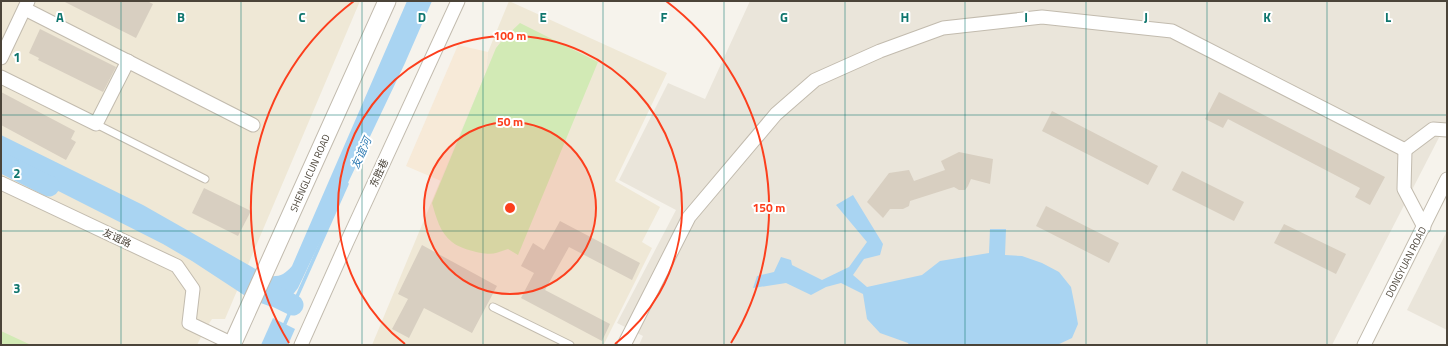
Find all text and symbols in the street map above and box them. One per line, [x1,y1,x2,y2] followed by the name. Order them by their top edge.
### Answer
[56,7,64,27] text: A
[177,7,185,27] text: B
[298,7,306,27] text: C
[418,7,426,27] text: D
[539,7,547,27] text: E
[661,7,668,27] text: F
[780,7,788,27] text: G
[901,7,909,27] text: H
[1024,7,1028,27] text: I
[1144,7,1148,27] text: J
[1263,7,1271,27] text: K
[1385,7,1391,27] text: L
[494,26,526,45] text: 100 m
[13,47,21,67] text: 1
[497,112,523,131] text: 50 m
[286,132,334,214] street label: SHENGLICUN ROAD
[347,133,376,171] water label: 友谊河
[366,156,392,190] street label: 东胜巷
[13,163,21,183] text: 2
[753,198,785,217] text: 150 m
[503,201,517,215] centre of rings
[1382,224,1430,300] street label: DONGYUAN ROAD
[100,225,134,251] street label: 友谊路
[13,278,21,298] text: 3

